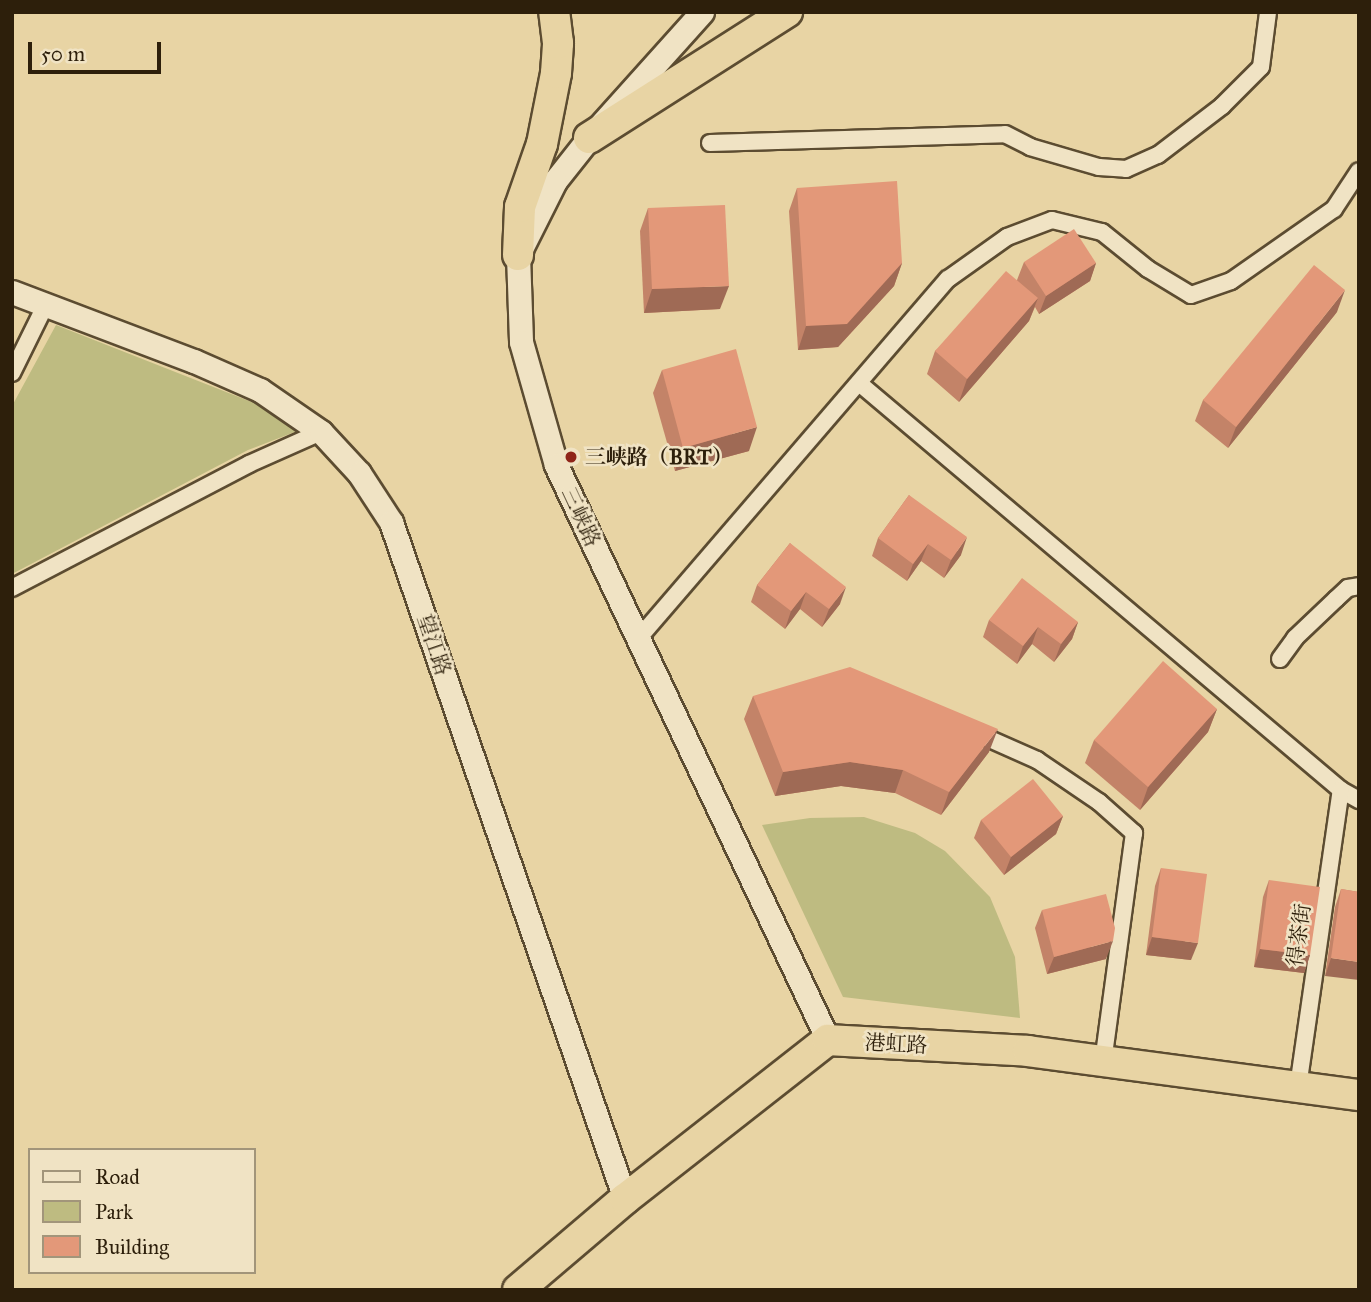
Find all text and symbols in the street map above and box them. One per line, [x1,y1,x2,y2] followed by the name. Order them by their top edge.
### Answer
[32,28,164,72] scale bar
[41,41,85,67] text: 50 m
[585,444,733,470] place label: 三峡路（BRT）
[563,449,579,465] marker: 三峡路（BRT）
[556,483,606,551] street label: 三峡路
[412,611,456,679] street label: 望江路
[1282,902,1316,968] street label: 得茶街
[864,1030,928,1058] street label: 港虹路
[28,1148,256,1274] legend
[95,1164,140,1190] text: Road
[95,1199,133,1225] text: Park
[95,1234,169,1260] text: Building

